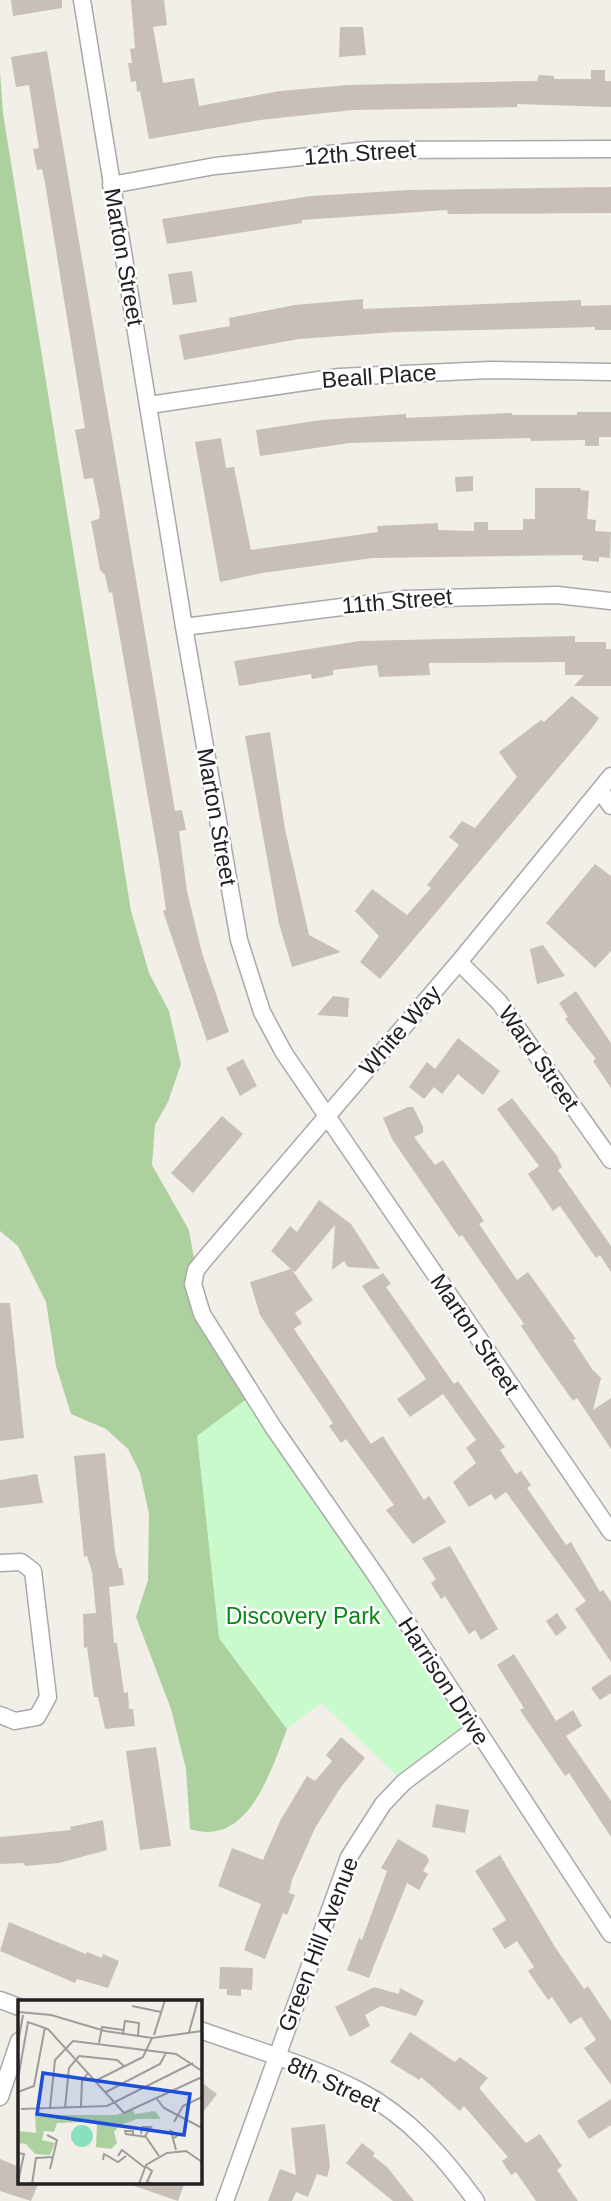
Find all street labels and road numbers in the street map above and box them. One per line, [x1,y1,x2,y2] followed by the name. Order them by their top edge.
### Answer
[303,136,418,170] street label: 12th Street
[99,186,149,328] street label: Marton Street
[321,359,437,393] street label: Beall Place
[341,583,454,619] street label: 11th Street
[192,746,242,888] street label: Marton Street
[354,979,446,1080] street label: White Way
[493,1001,585,1116] street label: Ward Street
[425,1269,525,1400] street label: Marton Street
[393,1612,495,1750] street label: Harrison Drive
[273,1853,363,2035] street label: Green Hill Avenue
[283,2051,385,2117] street label: 8th Street

